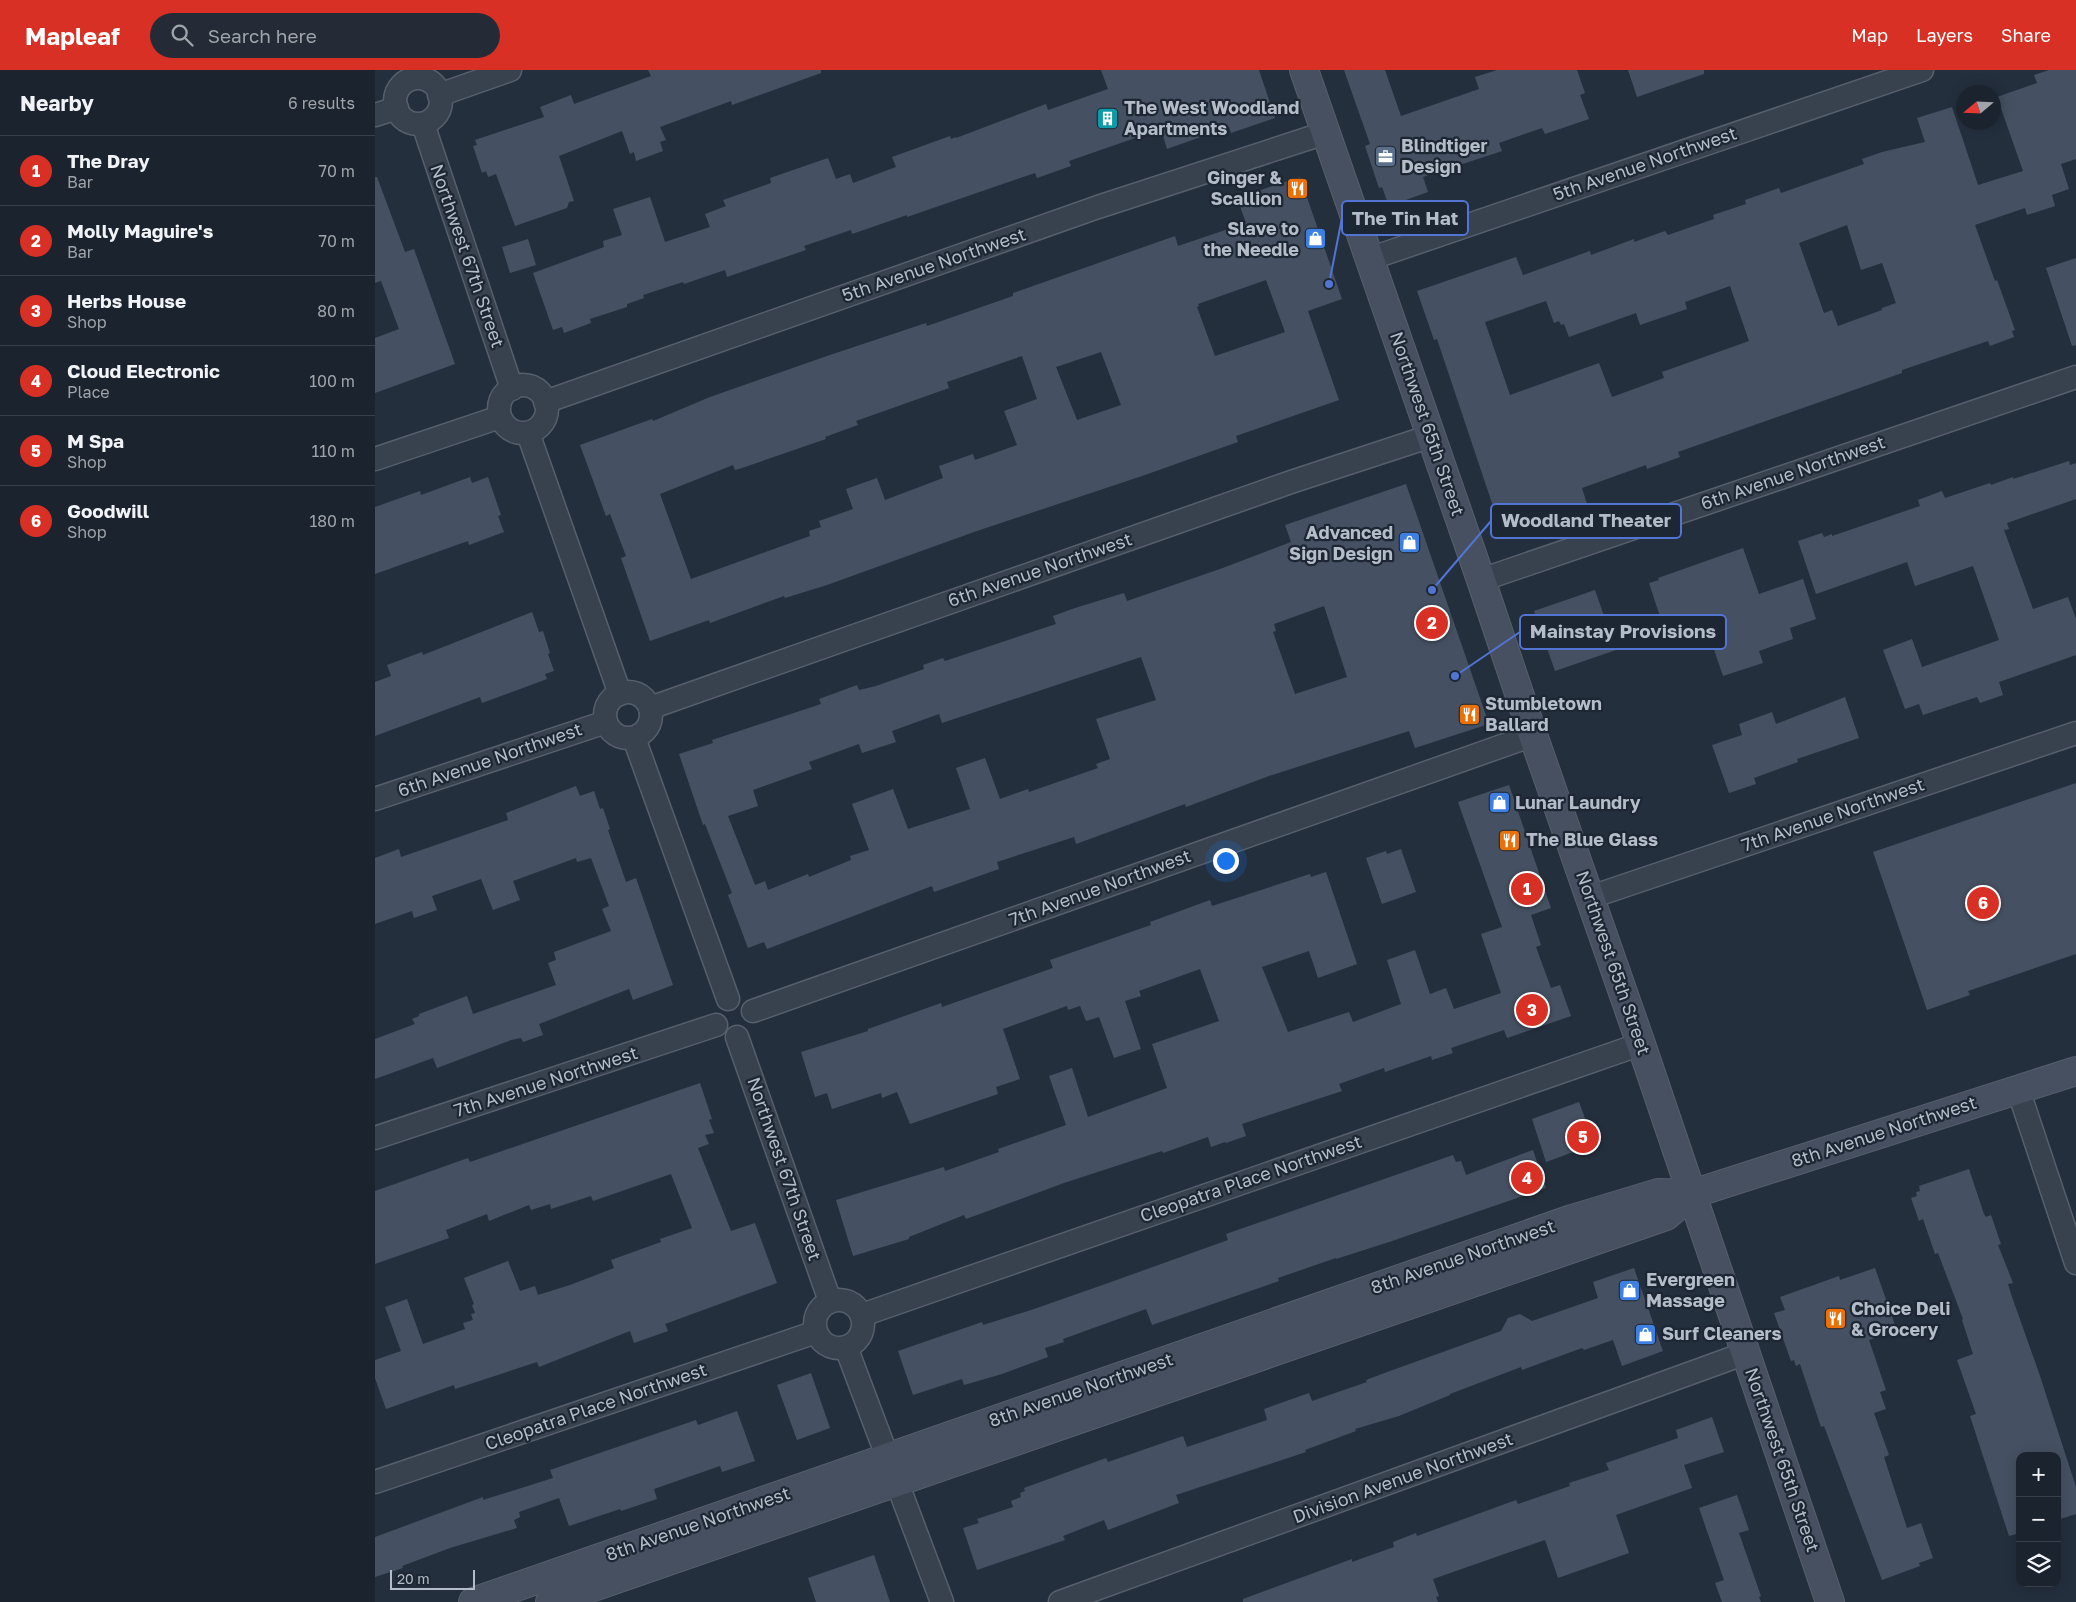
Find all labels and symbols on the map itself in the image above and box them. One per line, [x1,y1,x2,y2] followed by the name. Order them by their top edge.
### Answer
[1956,85,2001,130] north arrow
[1124,96,1299,139] place label: The West Woodland Apartments
[1096,106,1120,130] building icon: The West Woodland Apartments
[1550,121,1739,205] street label: 5th Avenue Northwest
[1401,134,1487,177] place label: Blindtiger Design
[1373,144,1397,168] office icon: Blindtiger Design
[426,161,510,350] street label: Northwest 67th Street
[1207,166,1282,209] place label: Ginger & Scallion
[1286,176,1310,200] restaurant icon: Ginger & Scallion
[1342,201,1468,235] callout: The Tin Hat
[1352,206,1459,229] text: The Tin Hat
[1203,217,1299,260] place label: Slave to the Needle
[839,222,1028,306] street label: 5th Avenue Northwest
[1303,227,1327,251] shop icon: Slave to the Needle
[1386,329,1470,519] street label: Northwest 65th Street
[1698,430,1888,514] street label: 6th Avenue Northwest
[1491,504,1681,538] callout: Woodland Theater
[1501,508,1672,531] text: Woodland Theater
[1289,521,1393,564] place label: Advanced Sign Design
[945,527,1135,611] street label: 6th Avenue Northwest
[1397,531,1421,555] shop icon: Advanced Sign Design
[1416,604,1448,642] pin: 2
[1520,615,1726,649] callout: Mainstay Provisions
[1530,619,1717,642] text: Mainstay Provisions
[1485,692,1602,735] place label: Stumbletown Ballard
[1457,702,1481,726] restaurant icon: Stumbletown Ballard
[395,717,585,801] street label: 6th Avenue Northwest
[1738,772,1927,856] street label: 7th Avenue Northwest
[1487,791,1511,815] shop icon: Lunar Laundry
[1515,791,1641,813] place label: Lunar Laundry
[1498,828,1522,852] restaurant icon: The Blue Glass
[1526,828,1658,850] place label: The Blue Glass
[1006,844,1194,930] street label: 7th Avenue Northwest
[1213,848,1239,874] your location
[1572,868,1656,1058] street label: Northwest 65th Street
[1511,870,1543,908] pin: 1
[1967,884,1999,922] pin: 6
[1516,991,1548,1029] pin: 3
[451,1041,640,1121] street label: 7th Avenue Northwest
[743,1074,827,1263] street label: Northwest 67th Street
[1788,1091,1979,1171] street label: 8th Avenue Northwest
[1567,1118,1599,1156] pin: 5
[1137,1130,1364,1226] street label: Cleopatra Place Northwest
[1511,1159,1543,1197] pin: 4
[1368,1214,1558,1298] street label: 8th Avenue Northwest
[1646,1268,1735,1311] place label: Evergreen Massage
[1618,1278,1642,1302] shop icon: Evergreen Massage
[1851,1297,1950,1340] place label: Choice Deli & Grocery
[1823,1307,1847,1331] restaurant icon: Choice Deli & Grocery
[1634,1322,1658,1346] shop icon: Surf Cleaners
[1662,1322,1782,1344] place label: Surf Cleaners
[986,1347,1176,1431] street label: 8th Avenue Northwest
[482,1358,709,1454] street label: Cleopatra Place Northwest
[1741,1365,1825,1555] street label: Northwest 65th Street
[1290,1427,1516,1527] street label: Division Avenue Northwest
[603,1481,793,1565] street label: 8th Avenue Northwest
[390,1567,475,1590] scale bar

